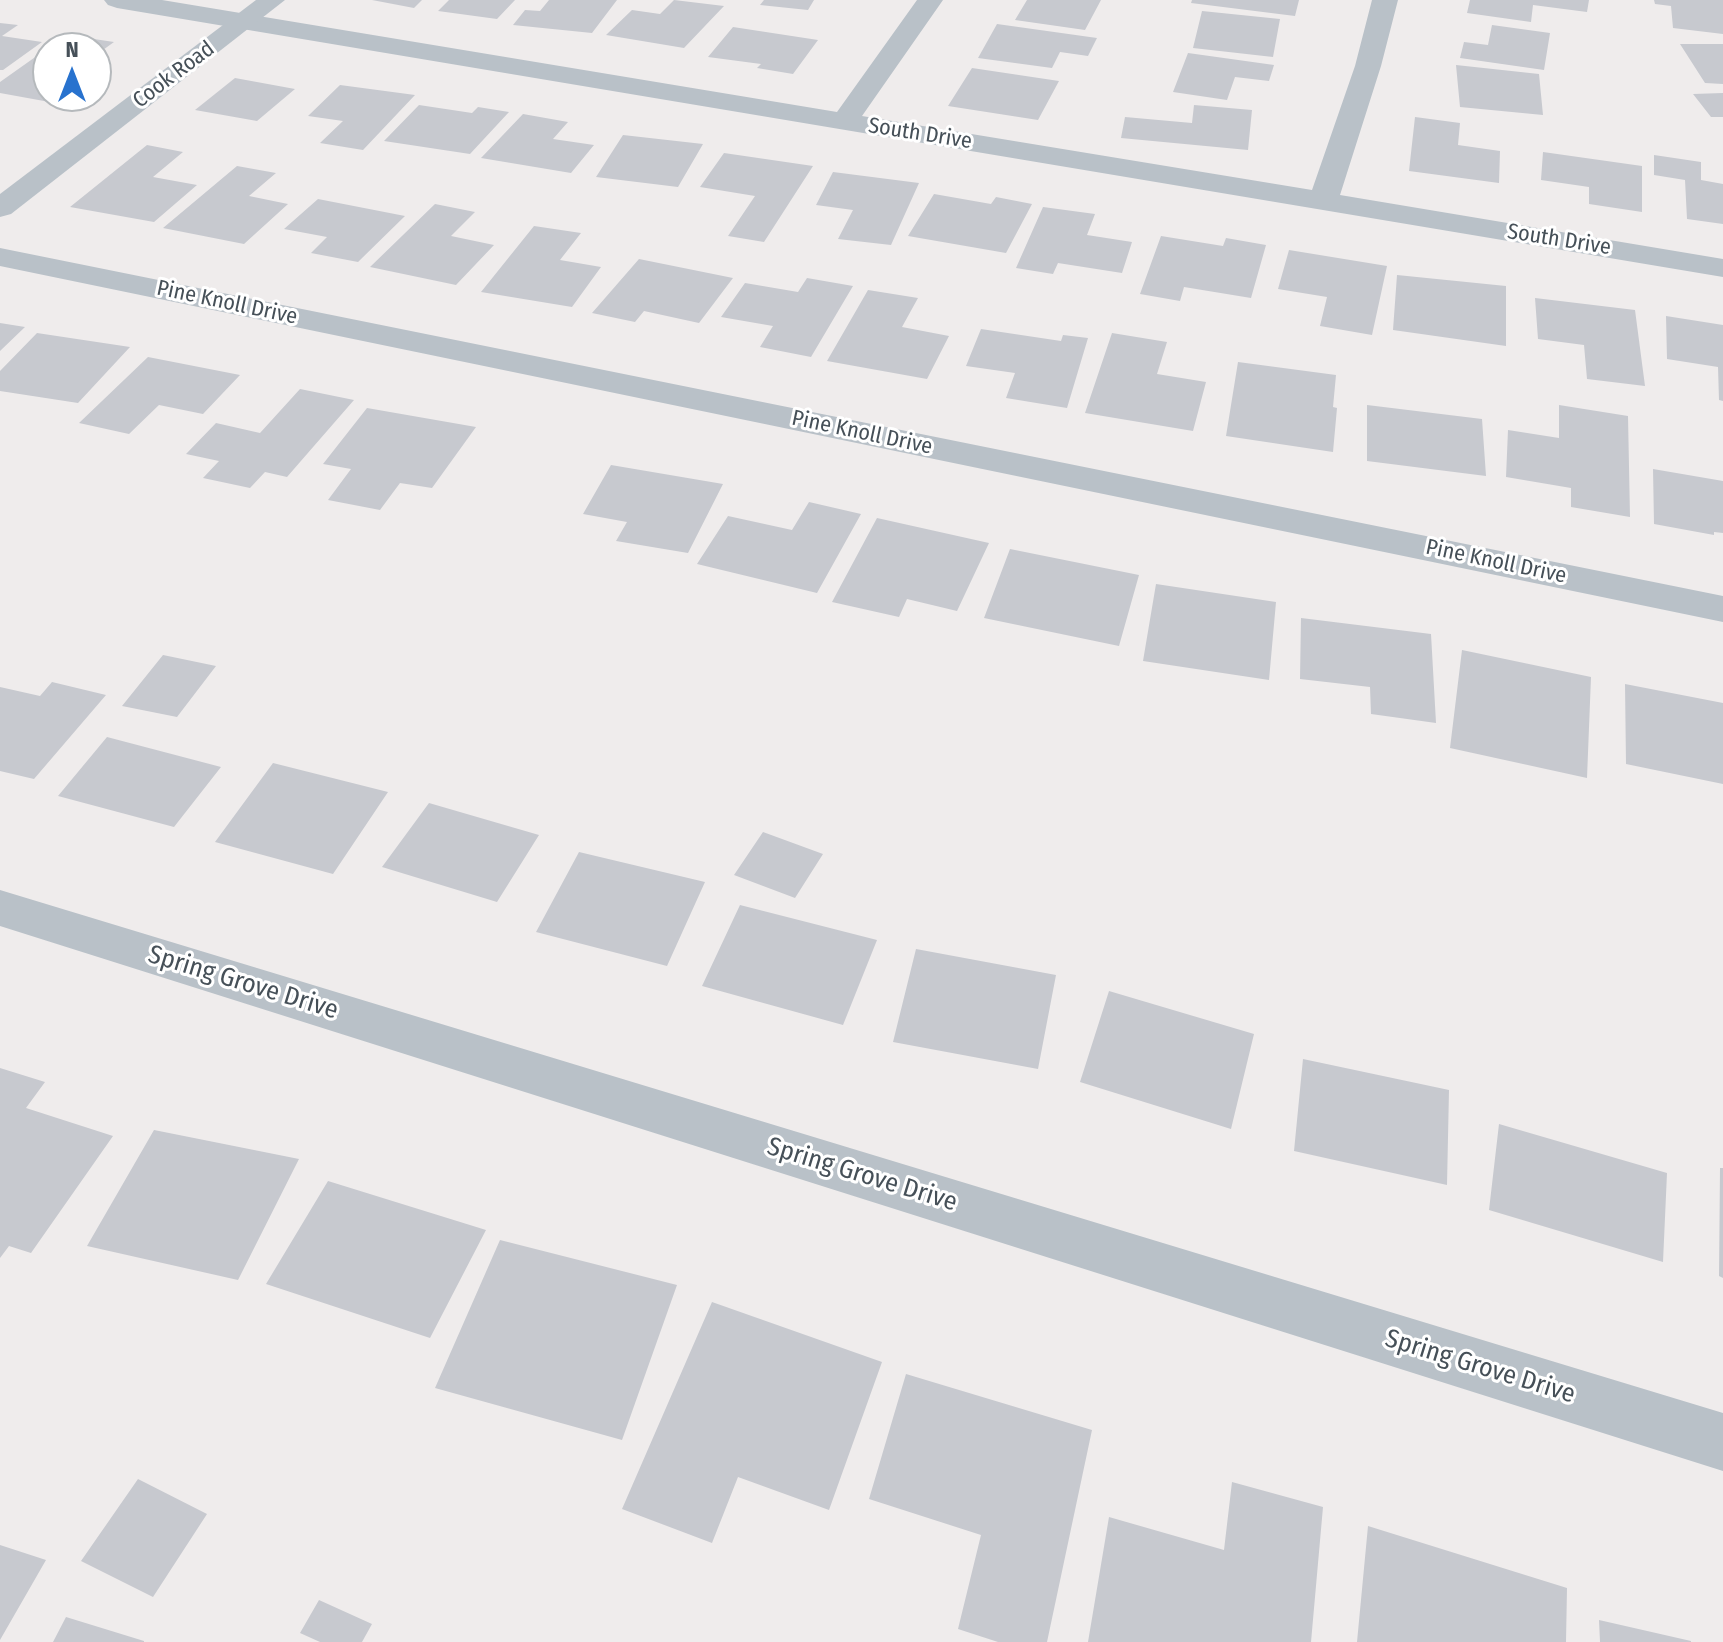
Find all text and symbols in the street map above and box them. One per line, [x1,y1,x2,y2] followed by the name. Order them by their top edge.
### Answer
[32,32,112,112] north arrow
[65,36,79,63] text: N
[128,36,220,114] street label: Cook Road
[866,113,974,155] street label: South Drive
[1505,219,1613,261] street label: South Drive
[154,275,300,331] street label: Pine Knoll Drive
[789,405,935,461] street label: Pine Knoll Drive
[1423,534,1569,590] street label: Pine Knoll Drive
[144,939,342,1027] street label: Spring Grove Drive
[763,1131,961,1219] street label: Spring Grove Drive
[1381,1323,1579,1411] street label: Spring Grove Drive

